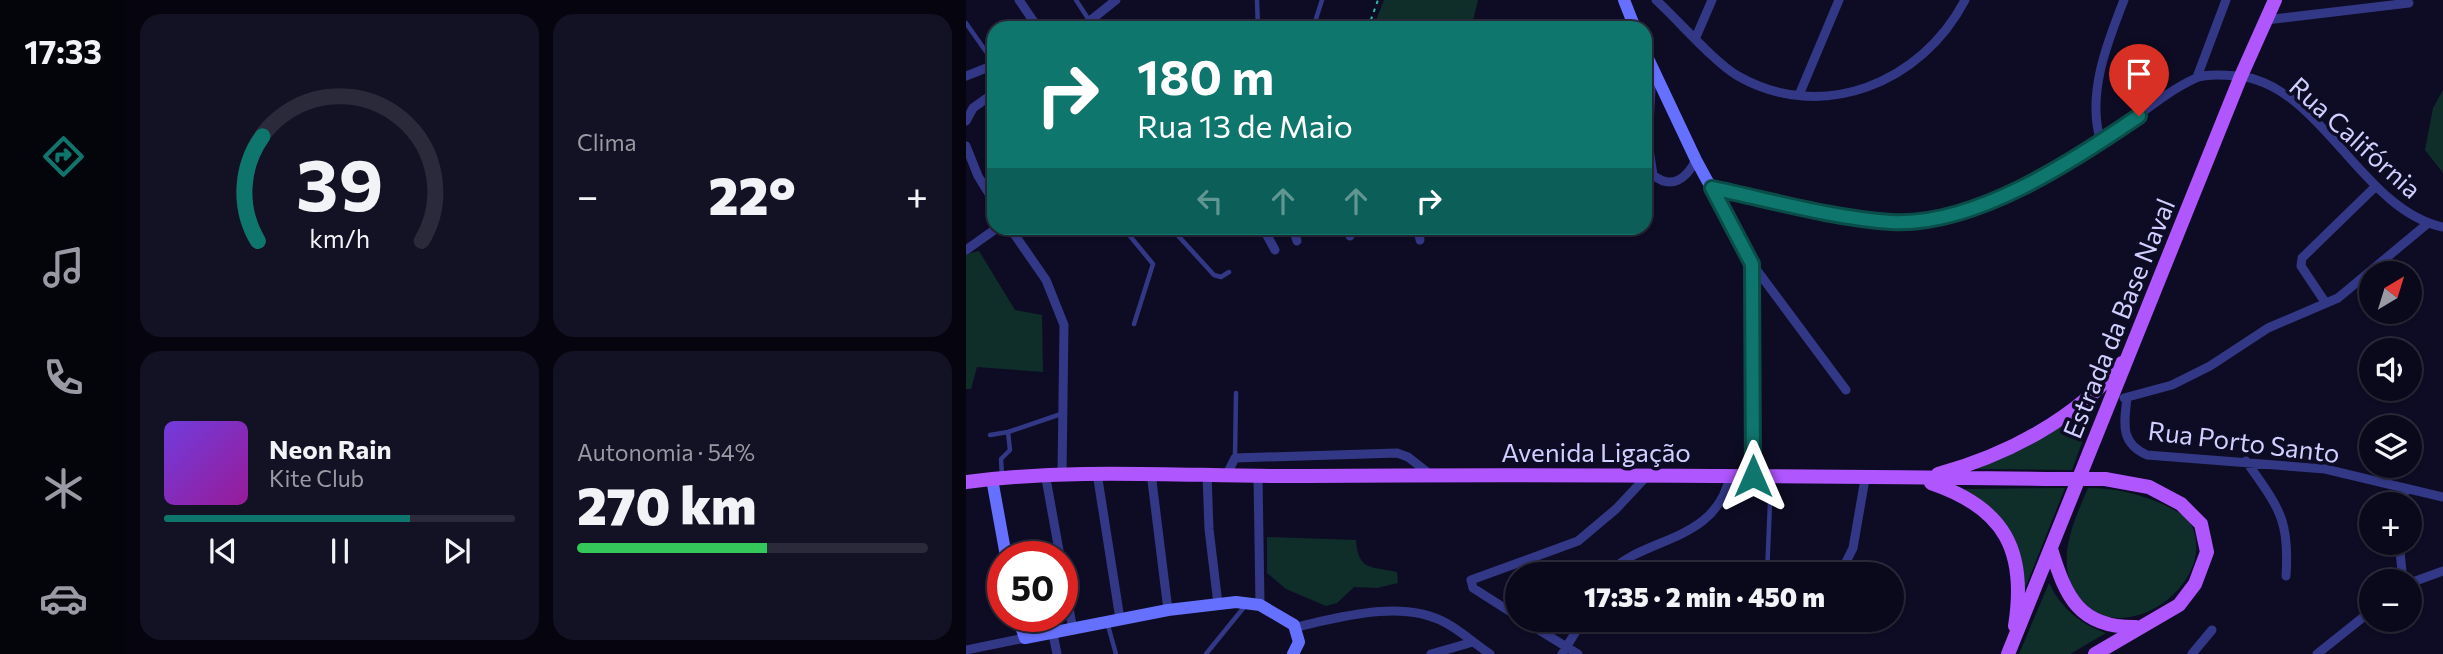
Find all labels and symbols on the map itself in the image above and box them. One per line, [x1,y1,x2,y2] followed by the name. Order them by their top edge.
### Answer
[2109,44,2169,116] pin
[2284,70,2428,204] street label: Rua Califórnia
[2056,194,2180,442] street label: Estrada da Base Naval
[2359,261,2422,324] north arrow
[2146,414,2342,468] street label: Rua Porto Santo
[1501,436,1691,467] street label: Avenida Ligação
[1716,439,1790,513] position arrow
[987,541,1078,632] speed limit sign: 50

